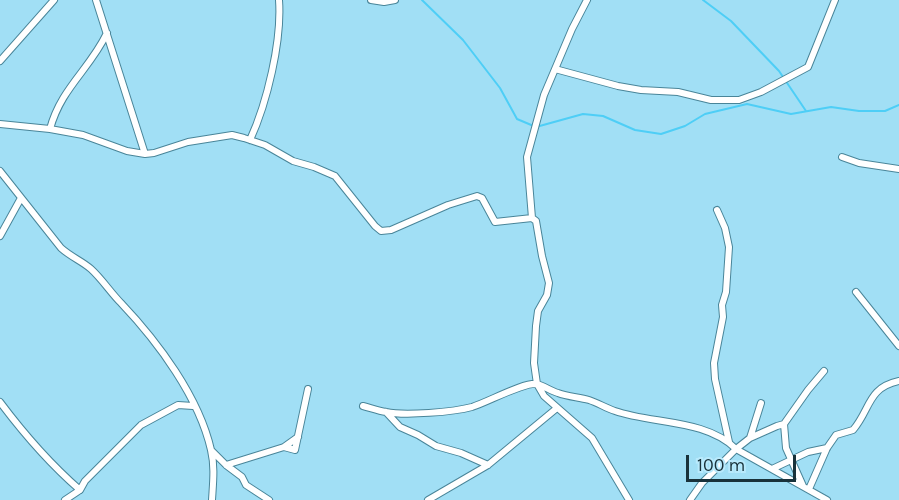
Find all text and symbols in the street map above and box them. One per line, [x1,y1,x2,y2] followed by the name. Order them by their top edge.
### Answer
[689,443,798,481] scale bar
[697,454,745,476] text: 100 m

